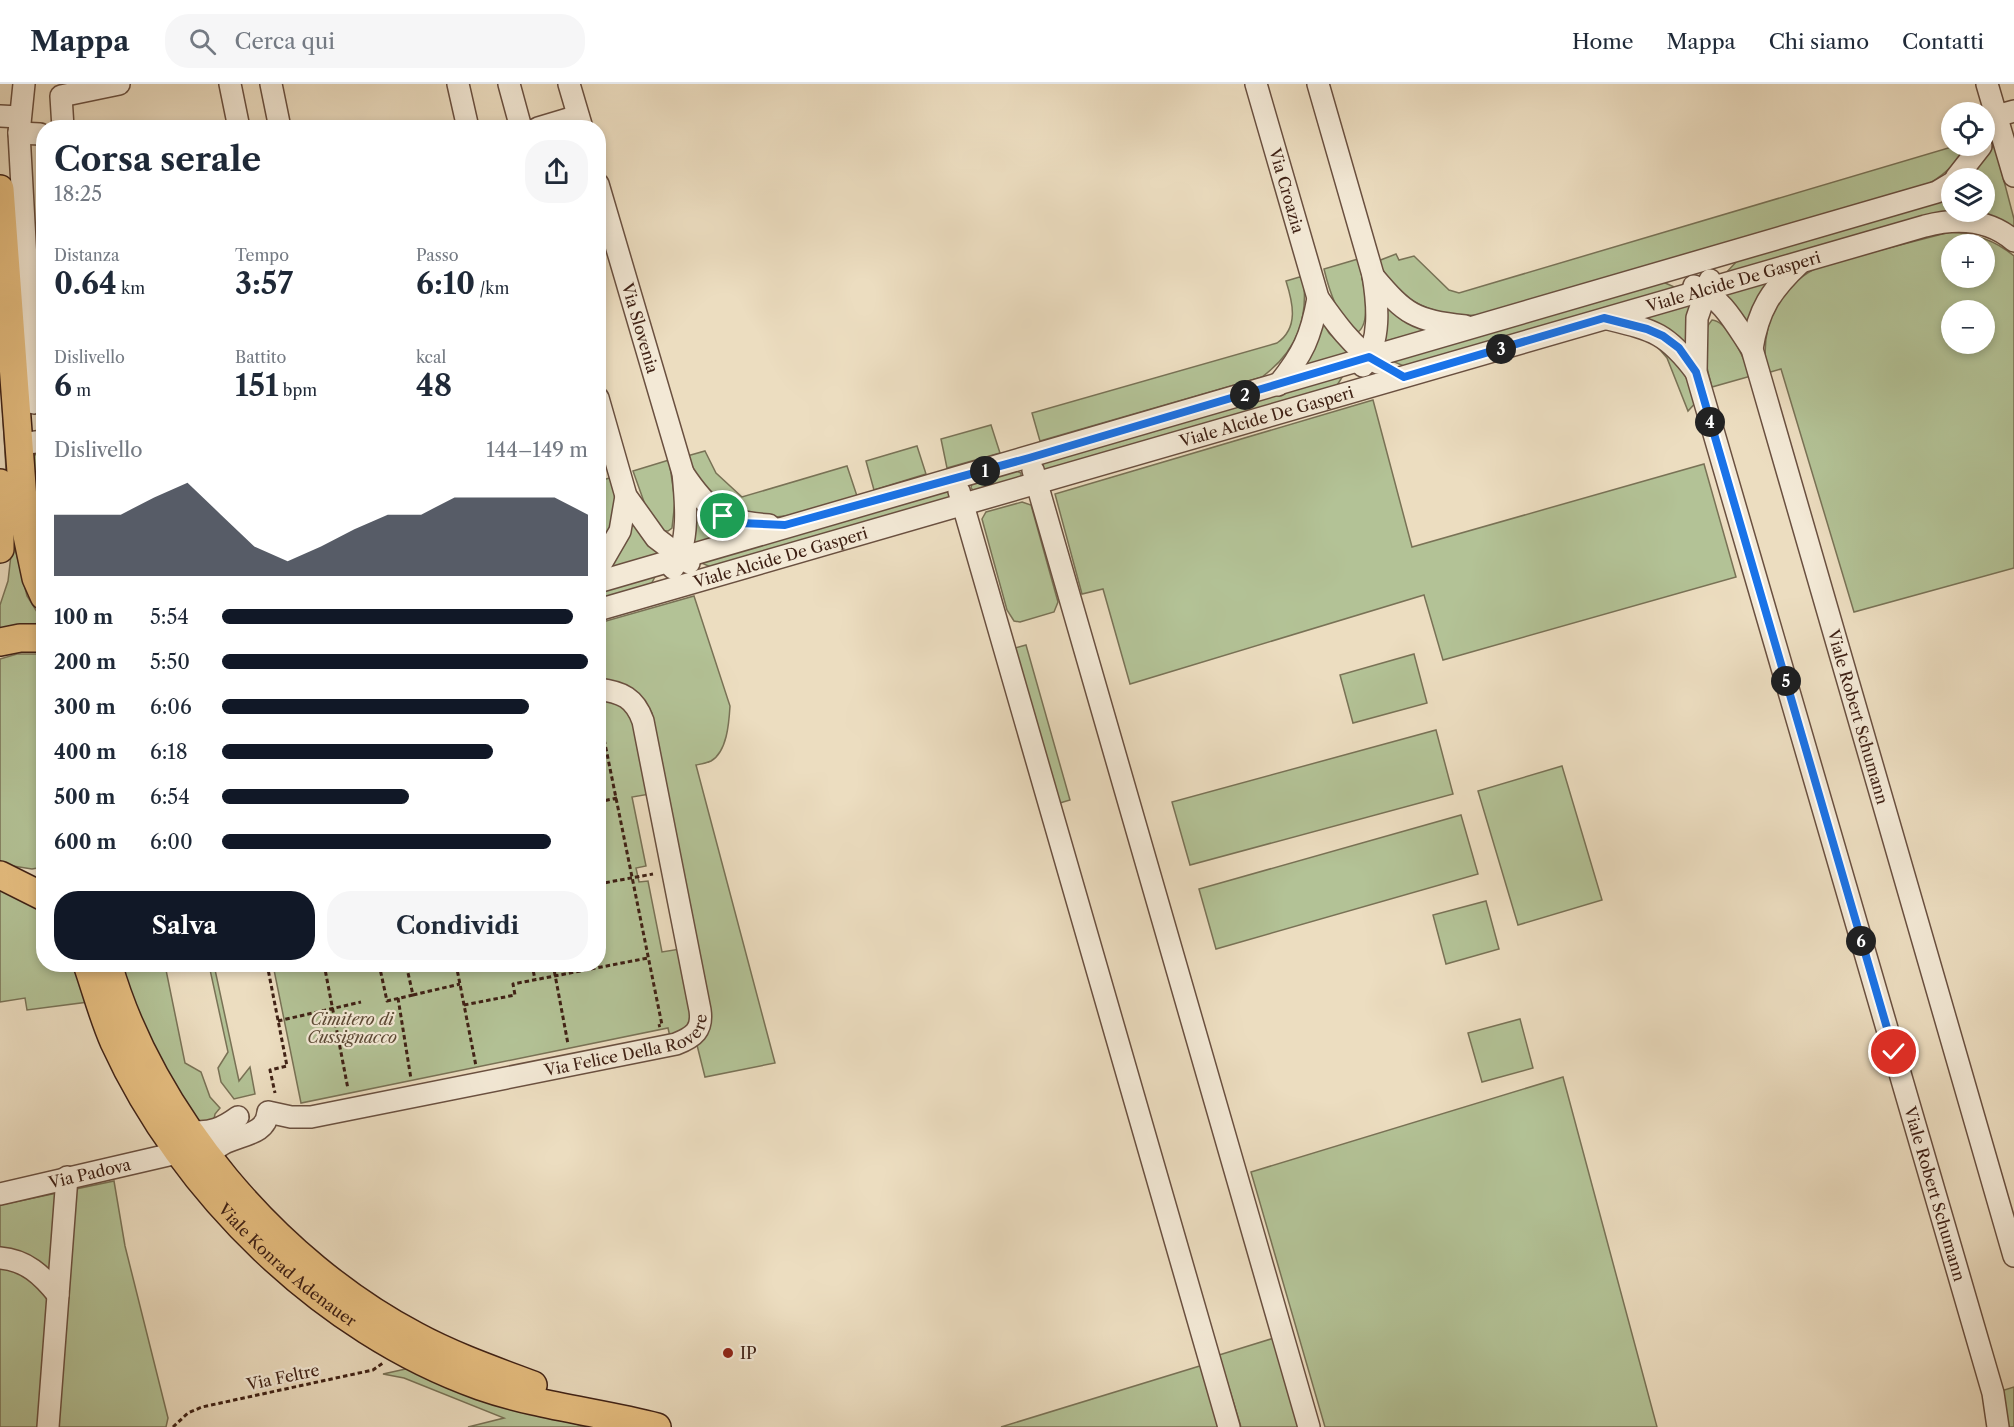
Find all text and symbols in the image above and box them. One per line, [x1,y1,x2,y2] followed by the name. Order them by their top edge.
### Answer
[165,14,585,68] search box
[30,24,129,58] text: Mappa
[186,25,219,58] icon: search
[234,28,335,55] text: Cerca qui
[1572,29,1634,54] text: Home
[1667,29,1736,54] text: Mappa
[1769,29,1869,54] text: Chi siamo
[1902,29,1984,54] text: Contatti
[1941,102,1995,354] map controls
[1941,102,1995,156] button: locate
[54,139,261,180] text: Corsa serale
[525,140,588,203] button: share
[1265,145,1309,236] street label: Via Croazia
[1941,168,1995,222] button: layers
[54,182,102,206] text: 18:25
[1941,234,1995,288] button: +
[54,245,120,265] text: Distanza
[235,245,289,265] text: Tempo
[416,245,459,265] text: Passo
[1643,247,1823,316] street label: Viale Alcide De Gasperi
[54,265,117,302] text: 0.64
[235,265,293,302] text: 3:57
[416,265,475,302] text: 6:10
[117,278,145,298] text: km
[475,278,509,298] text: /km
[617,279,663,376] street label: Via Slovenia
[1941,300,1995,354] button: −
[1486,334,1516,364] pin: 3
[1496,339,1506,359] text: 3
[54,347,125,367] text: Dislivello
[235,347,286,367] text: Battito
[416,347,446,367] text: kcal
[54,367,72,404] text: 6
[235,367,279,404] text: 151
[416,367,452,404] text: 48
[72,380,91,400] text: m
[279,380,317,400] text: bpm
[1230,380,1260,410] pin: 2
[1176,382,1356,451] street label: Viale Alcide De Gasperi
[1240,385,1250,405] text: 2
[1695,407,1725,437] pin: 4
[1705,412,1715,432] text: 4
[54,438,142,462] text: Dislivello
[486,438,588,462] text: 144–149 m
[970,456,1000,486] pin: 1
[981,461,989,481] text: 1
[697,490,748,541] pin
[706,499,739,532] icon: arrive
[690,523,870,592] street label: Viale Alcide De Gasperi
[54,605,113,629] text: 100 m
[150,605,189,629] text: 5:54
[1823,626,1893,806] street label: Viale Robert Schumann
[54,650,116,674] text: 200 m
[150,650,190,674] text: 5:50
[1771,666,1801,696] pin: 5
[1782,671,1790,691] text: 5
[54,695,116,719] text: 300 m
[150,695,192,719] text: 6:06
[54,740,116,764] text: 400 m
[150,740,188,764] text: 6:18
[54,785,115,809] text: 500 m
[150,785,190,809] text: 6:54
[54,830,116,854] text: 600 m
[150,830,193,854] text: 6:00
[54,891,315,960] button: Salva
[327,891,588,960] button: Condividi
[1846,926,1876,956] pin: 6
[1856,931,1866,951] text: 6
[307,1009,397,1047] park label: Cimitero di Cussignacco
[542,1014,711,1080] street label: Via Felice Della Rovere
[1868,1026,1919,1077] pin
[1877,1035,1910,1068] icon: check
[1900,1103,1970,1283] street label: Viale Robert Schumann
[46,1154,133,1193] street label: Via Padova
[214,1198,361,1331] street label: Viale Konrad Adenauer
[740,1343,757,1363] place label: IP
[721,1346,735,1360] marker: IP
[244,1360,321,1395] street label: Via Feltre

